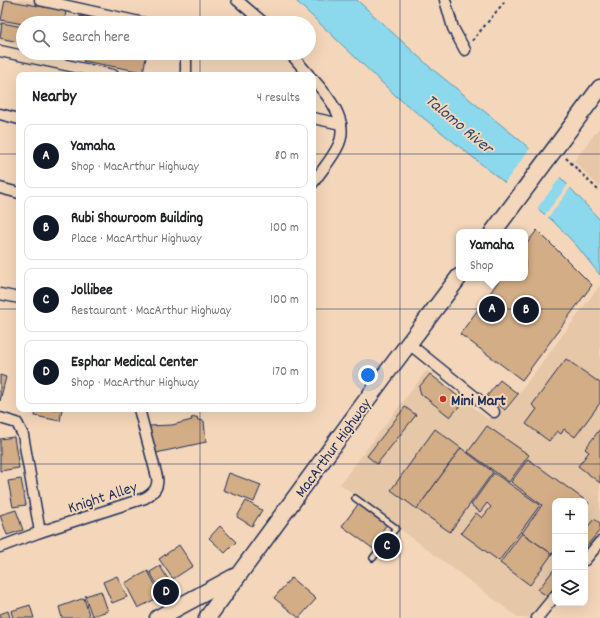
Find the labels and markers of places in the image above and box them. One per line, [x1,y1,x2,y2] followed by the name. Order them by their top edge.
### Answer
[479,294,505,324] pin: A
[513,295,539,325] pin: B
[451,390,506,413] place label: Mini Mart
[438,394,448,404] marker: Mini Mart
[374,531,400,561] pin: C
[153,577,179,607] pin: D

